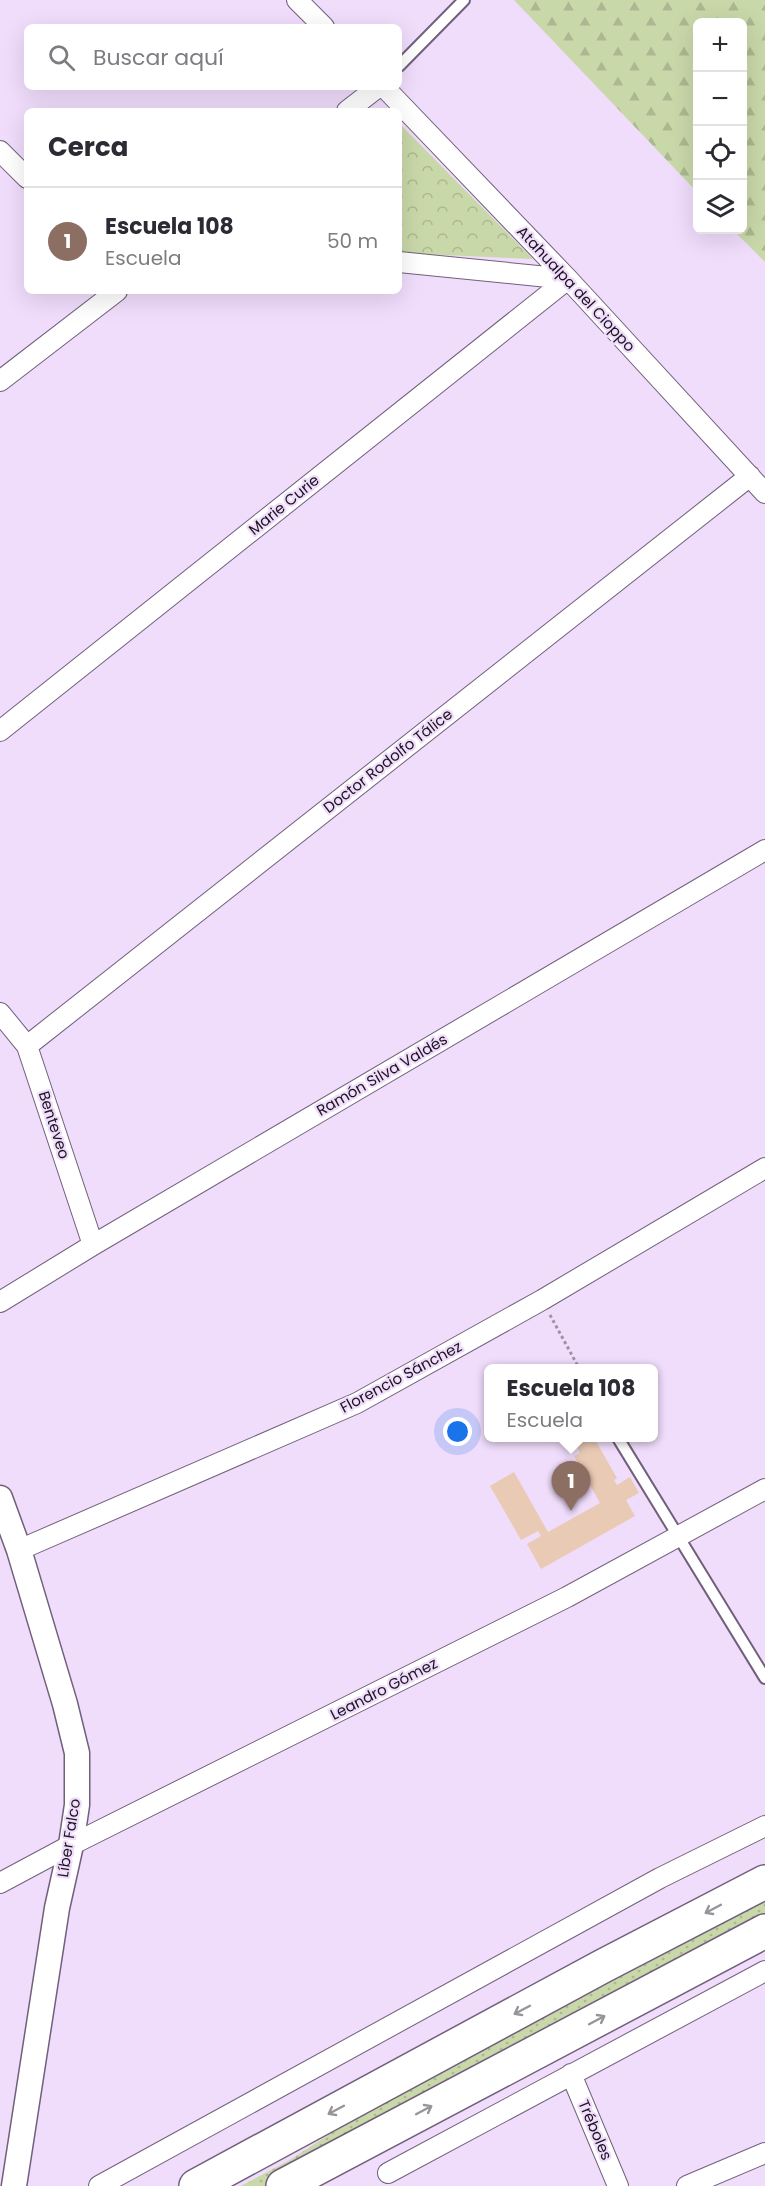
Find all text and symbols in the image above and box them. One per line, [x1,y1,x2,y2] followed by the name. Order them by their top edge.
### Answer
[693,18,747,234] map controls
[693,18,747,72] button: +
[24,24,402,90] search box
[45,41,78,74] icon: search
[93,42,224,73] text: Buscar aquí
[693,72,747,126] button: −
[693,126,747,180] button: locate
[48,129,128,165] text: Cerca
[693,180,747,234] button: layers
[105,211,234,242] text: Escuela 108
[512,221,640,356] street label: Atahualpa del Cioppo
[64,227,71,255] text: 1
[327,227,378,255] text: 50 m
[105,244,181,272] text: Escuela
[244,470,323,540] street label: Marie Curie
[319,703,457,818] street label: Doctor Rodolfo Tálice
[312,1028,451,1121] street label: Ramón Silva Valdés
[34,1088,75,1161] street label: Benteveo
[336,1335,465,1418] street label: Florencio Sánchez
[484,1364,658,1442] popup
[507,1373,635,1404] text: Escuela 108
[507,1406,583,1434] text: Escuela
[443,1417,472,1446] your location
[552,1462,590,1511] pin: 1
[327,1652,441,1725] street label: Leandro Gómez
[52,1797,85,1879] street label: Líber Falco
[705,1903,722,1915] one-way arrow
[514,2004,531,2016] one-way arrow
[588,2014,605,2026] one-way arrow
[573,2096,618,2163] street label: Tréboles
[328,2104,345,2116] one-way arrow
[415,2104,433,2116] one-way arrow

